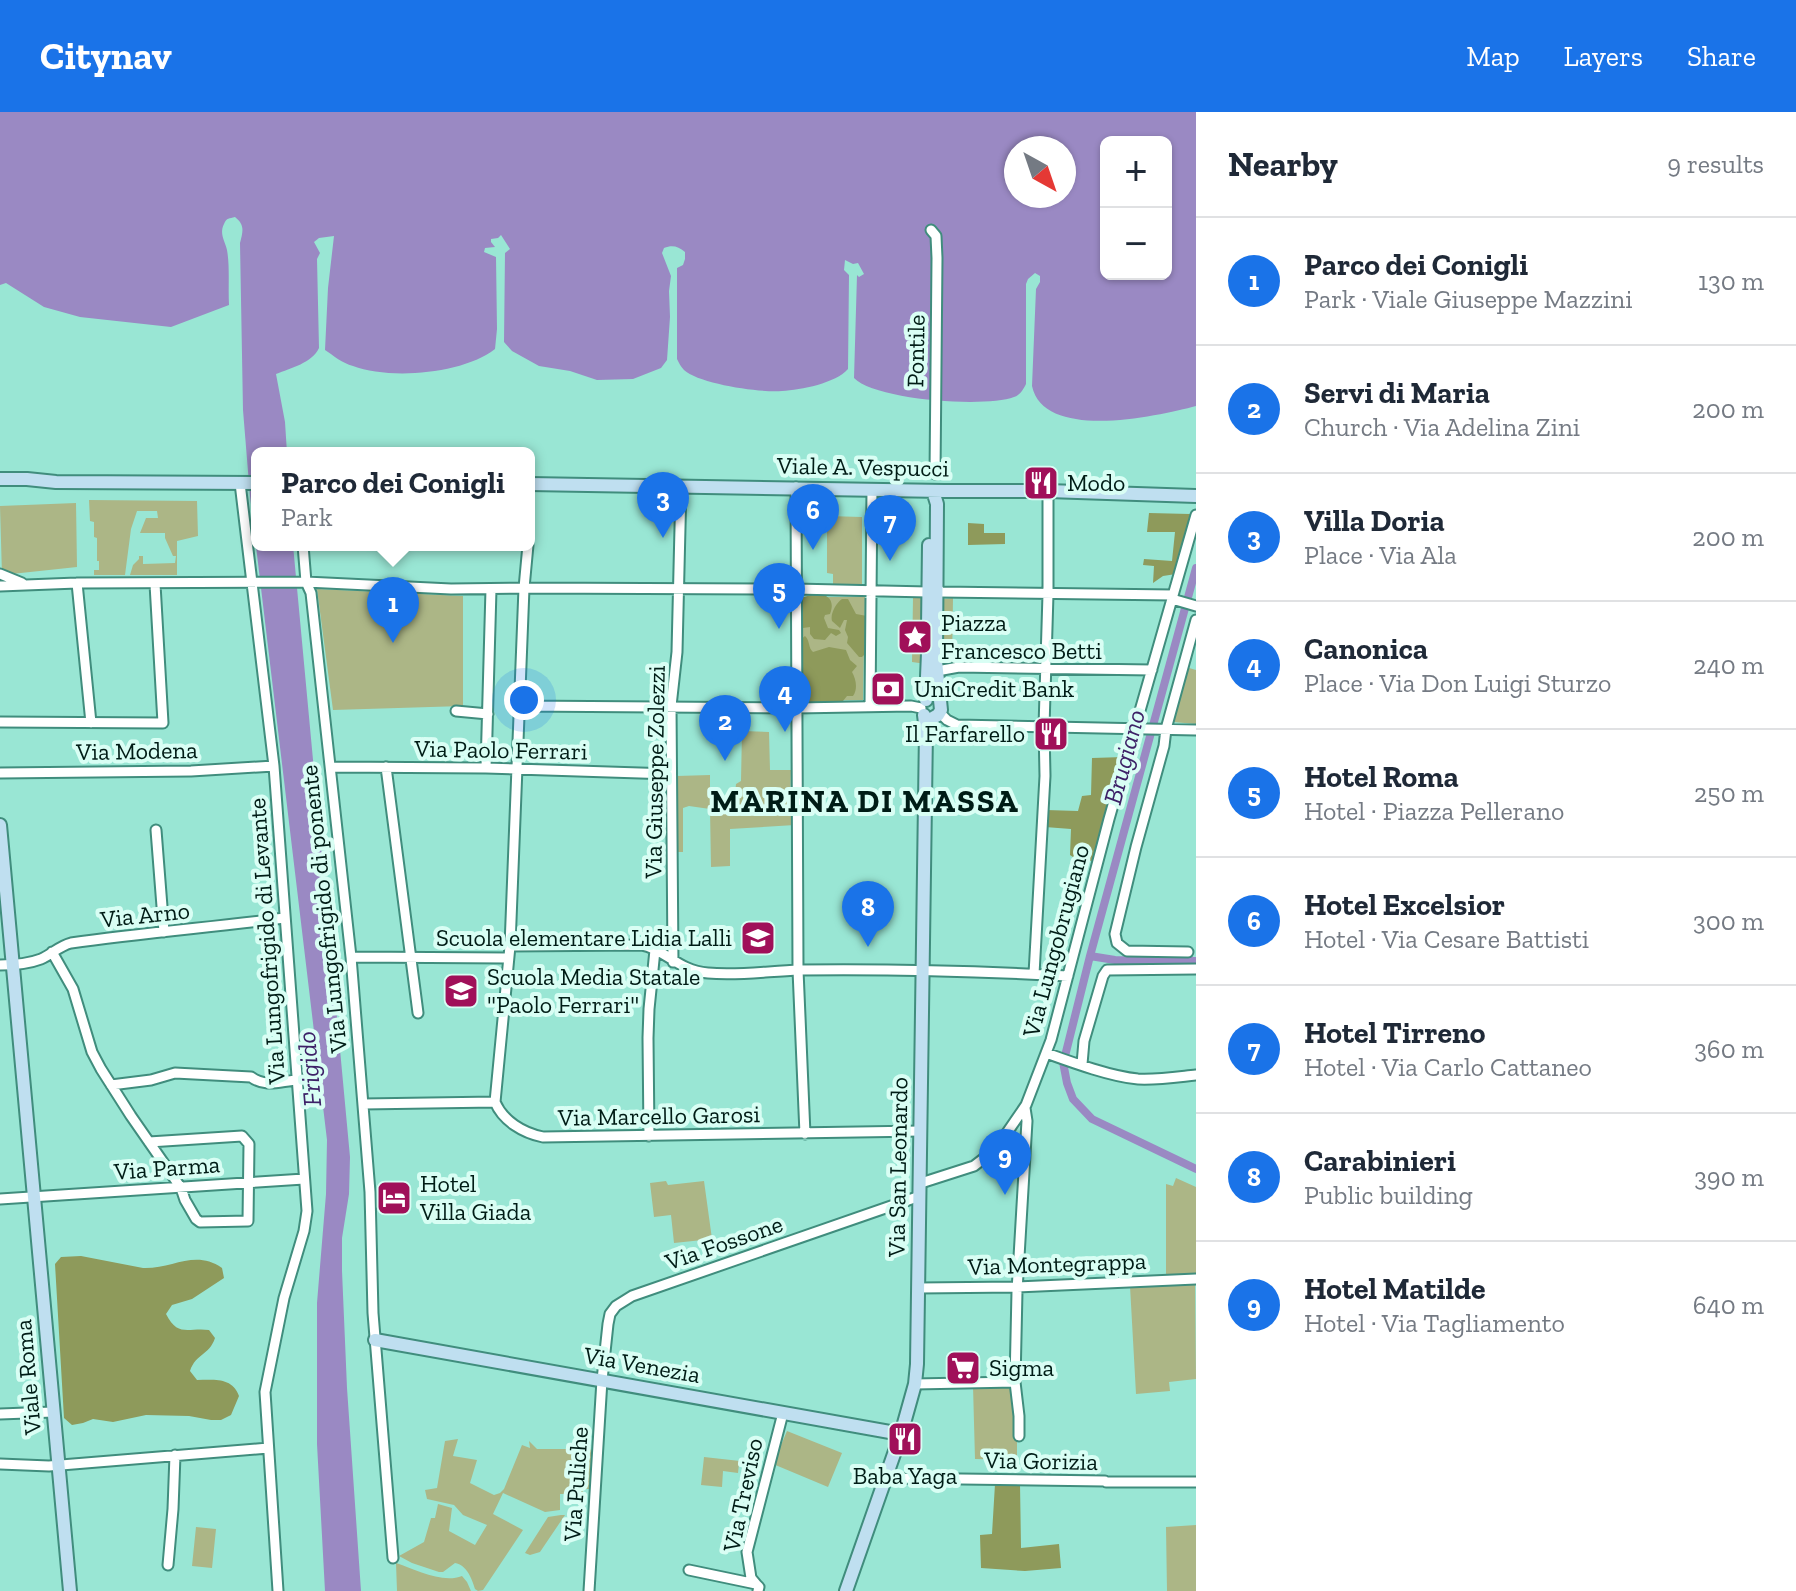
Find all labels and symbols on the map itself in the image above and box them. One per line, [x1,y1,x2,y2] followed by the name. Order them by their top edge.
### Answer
[1004,136,1076,208] north arrow
[900,314,931,388] street label: Pontile
[776,450,950,483] street label: Viale A. Vespucci
[1022,464,1060,502] restaurant icon: Modo
[1067,468,1125,497] place label: Modo
[637,472,689,538] pin: 3
[787,484,839,550] pin: 6
[864,495,916,561] pin: 7
[753,563,805,629] pin: 5
[367,577,419,643] pin: 1
[941,608,1102,665] place label: Piazza Francesco Betti
[896,618,934,656] place icon: Piazza Francesco Betti
[638,665,671,880] street label: Via Giuseppe Zolezzi
[759,666,811,732] pin: 4
[869,670,907,708] bank icon: UniCredit Bank
[914,674,1075,703] place label: UniCredit Bank
[504,680,544,720] your location
[699,695,751,761] pin: 2
[1096,706,1152,808] water label: Brugiano
[1032,715,1070,753] restaurant icon: Il Farfarello
[905,719,1025,748] place label: Il Farfarello
[413,733,588,766] street label: Via Paolo Ferrari
[75,735,198,766] street label: Via Modena
[294,764,353,1056] street label: Via Lungofrigido di ponente
[710,782,1020,820] district label: MARINA DI MASSA
[242,797,291,1086] street label: Via Lungofrigido di Levante
[1016,841,1095,1041] street label: Via Lungobrugiano
[842,881,894,947] pin: 8
[98,895,191,934] street label: Via Arno
[739,919,777,957] school or university icon: Scuola elementare Lidia Lalli
[436,923,732,952] place label: Scuola elementare Lidia Lalli
[487,962,700,1019] place label: Scuola Media Statale "Paolo Ferrari"
[442,972,480,1010] school or university icon: Scuola Media Statale "Paolo Ferrari"
[290,1030,328,1108] water label: Frigido
[881,1077,914,1258] street label: Via San Leonardo
[557,1099,761,1132] street label: Via Marcello Garosi
[979,1129,1031,1195] pin: 9
[112,1149,221,1186] street label: Via Parma
[419,1169,532,1226] place label: Hotel Villa Giada
[375,1179,413,1217] hotel icon: Hotel Villa Giada
[660,1209,786,1276] street label: Via Fossone
[966,1246,1147,1281] street label: Via Montegrappa
[8,1318,47,1437] street label: Viale Roma
[581,1340,703,1389] street label: Via Venezia
[944,1349,982,1387] supermarket icon: Sigma
[989,1353,1054,1382] place label: Sigma
[886,1420,924,1458] restaurant icon: Baba Yaga
[557,1426,594,1543] street label: Via Puliche
[716,1435,769,1555] street label: Via Treviso
[983,1445,1099,1476] street label: Via Gorizia
[853,1461,958,1490] place label: Baba Yaga

